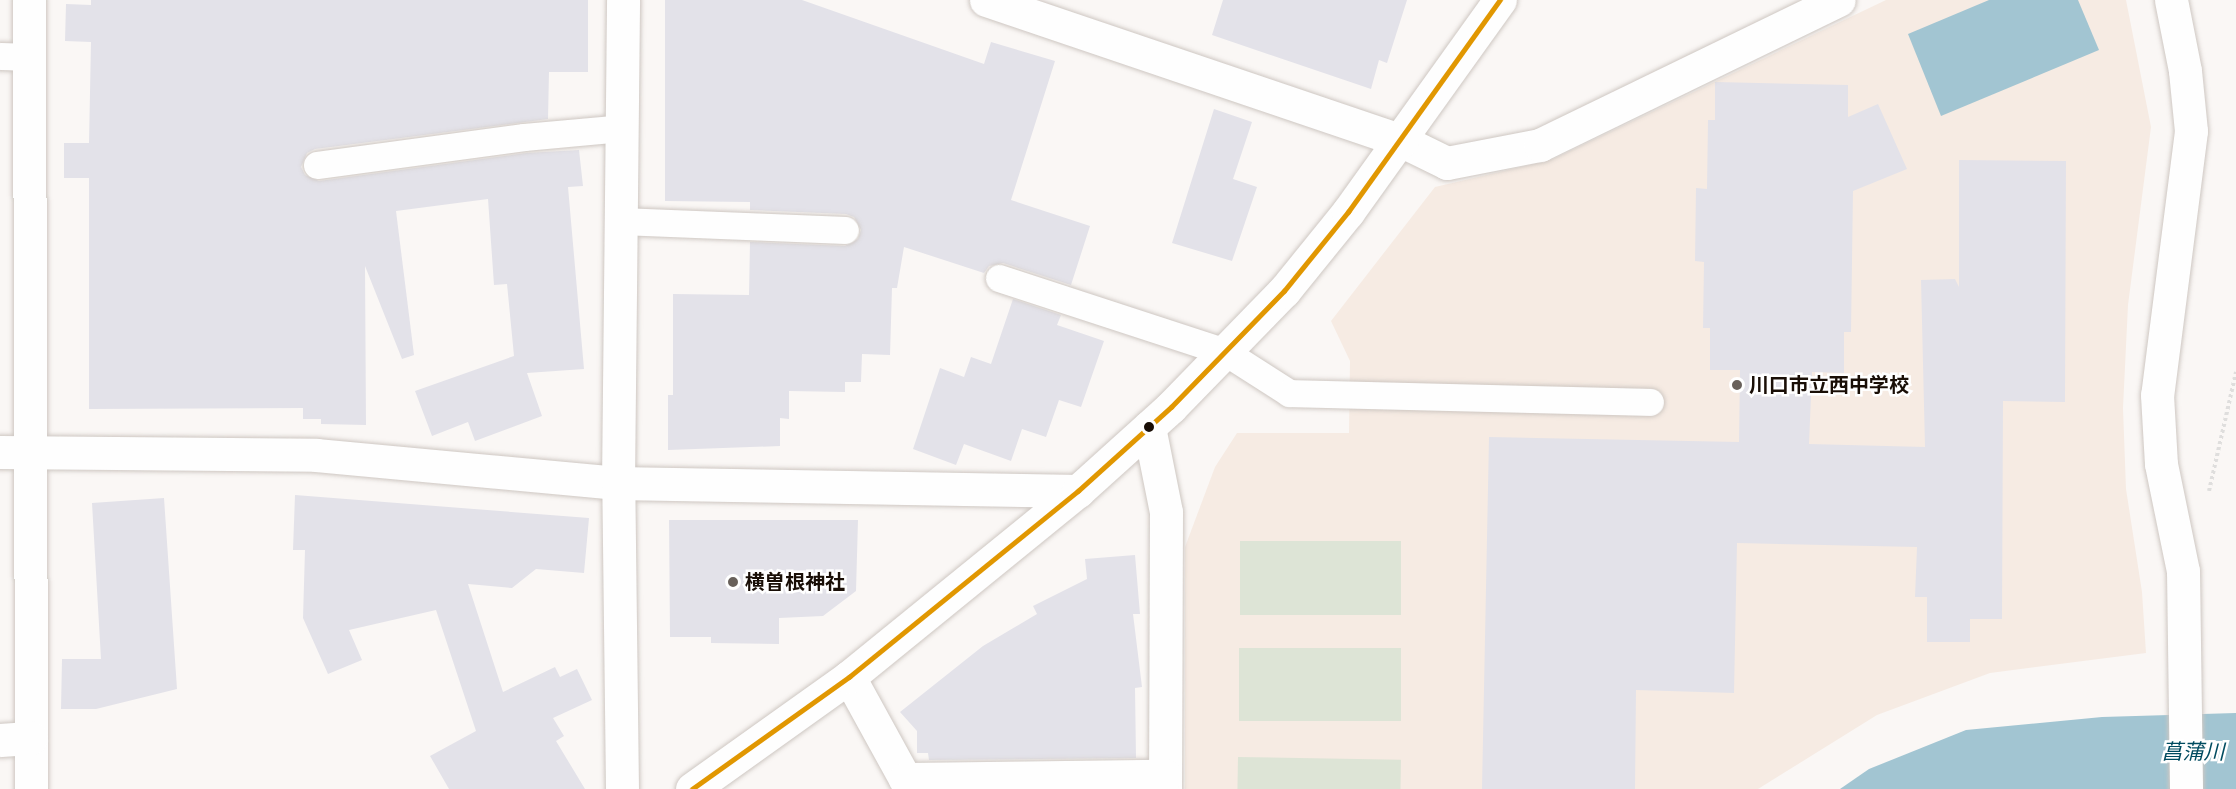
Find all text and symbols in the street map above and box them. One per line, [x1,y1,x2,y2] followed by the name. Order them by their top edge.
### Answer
[1749,373,1909,397] place label: 川口市立西中学校
[1730,378,1744,392] marker: 川口市立西中学校
[1143,421,1155,433] unlabelled marker
[745,570,845,594] place label: 横曽根神社
[726,575,740,589] marker: 横曽根神社
[2162,739,2224,765] water label: 菖蒲川

